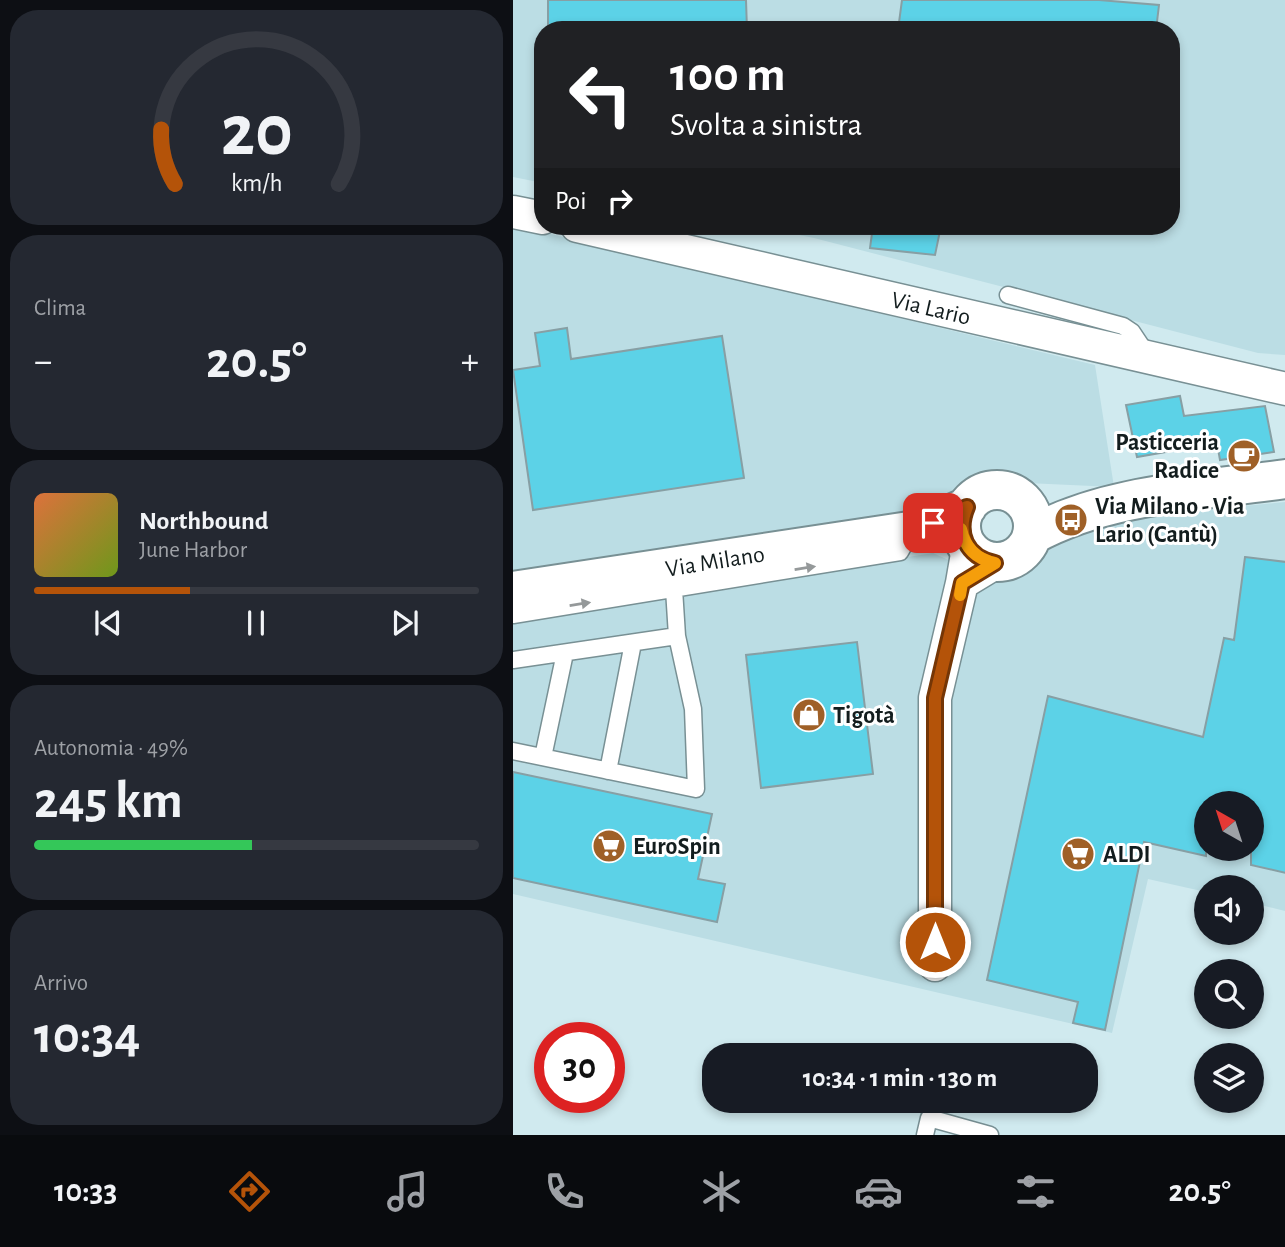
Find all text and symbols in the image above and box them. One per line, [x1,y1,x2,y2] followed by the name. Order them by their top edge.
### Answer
[555,49,646,140] icon: left
[670,51,786,100] text: 100 m
[220,96,293,169] text: 20
[670,109,862,141] text: Svolta a sinistra
[231,170,282,195] text: km/h
[601,182,639,220] icon: right
[555,188,587,214] text: Poi
[889,288,973,330] street label: Via Lario
[34,297,86,320] text: Clima
[206,335,307,387] text: 20.5°
[34,343,52,381] text: −
[461,343,479,381] text: +
[1115,431,1219,483] place label: Pasticceria Radice
[1225,437,1263,475] cafe icon: Pasticceria Radice
[903,493,963,553] pin
[1095,495,1245,547] place label: Via Milano - Via Lario (Cantù)
[1052,501,1090,539] bus stop icon: Via Milano - Via Lario (Cantù)
[914,504,952,542] icon: arrive
[139,508,268,534] text: Northbound
[139,539,247,562] text: June Harbor
[664,542,766,582] street label: Via Milano
[794,562,816,573] one-way arrow
[570,598,592,609] one-way arrow
[89,604,127,642] icon: previous
[237,604,275,642] icon: pause
[386,604,424,642] icon: next
[790,696,828,734] shop icon: Tigotà
[833,704,895,728] place label: Tigotà
[34,737,188,760] text: Autonomia · 49%
[34,775,183,827] text: 245 km
[1194,791,1264,861] north arrow
[1194,791,1264,1113] map controls
[590,827,628,865] supermarket icon: EuroSpin
[633,835,721,859] place label: EuroSpin
[1059,835,1097,873] supermarket icon: ALDI
[1103,843,1150,867] place label: ALDI
[1194,875,1264,945] button: sound
[898,905,972,979] position arrow
[1194,959,1264,1029] button: search
[34,972,88,995] text: Arrivo
[34,1010,140,1062] text: 10:34
[534,1022,625,1113] speed limit sign: 30
[1194,1043,1264,1113] button: layers
[803,1065,997,1091] text: 10:34 · 1 min · 130 m
[225,1167,274,1216] icon: directions
[383,1167,432,1216] icon: music
[540,1167,589,1216] icon: phone
[697,1167,746,1216] icon: climate
[854,1167,903,1216] icon: car
[1011,1167,1060,1216] icon: filters
[54,1175,117,1207] text: 10:33
[1169,1175,1231,1207] text: 20.5°

